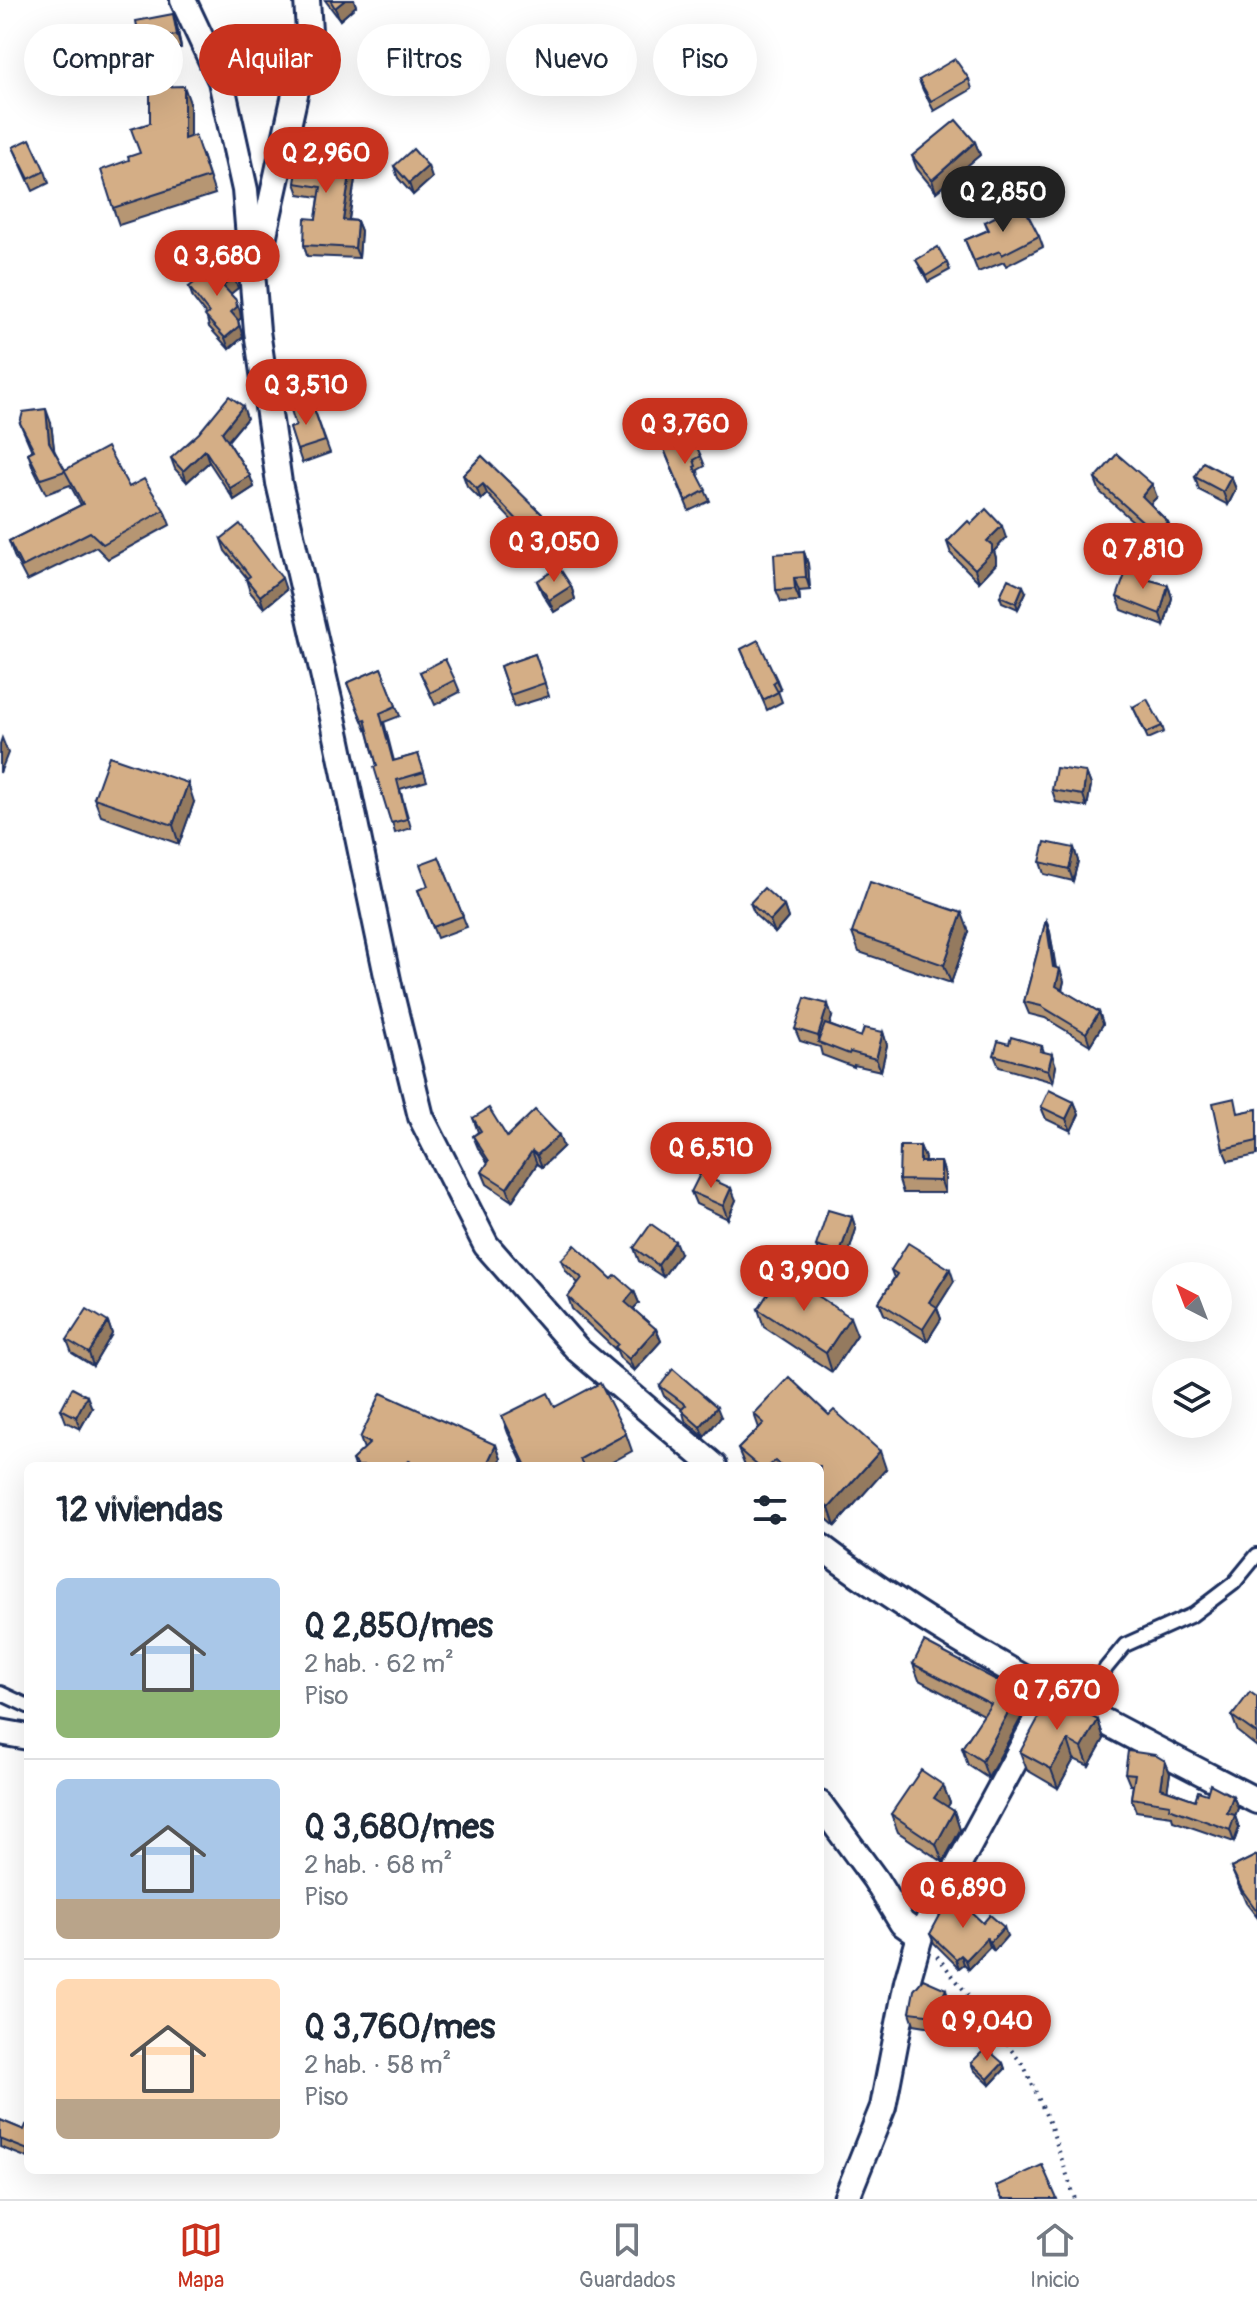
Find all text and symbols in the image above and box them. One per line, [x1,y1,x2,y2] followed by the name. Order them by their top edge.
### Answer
[24,24,183,96] chip: Comprar
[199,24,341,96] chip: Alquilar
[357,24,490,96] chip: Filtros
[506,24,637,96] chip: Nuevo
[653,24,757,96] chip: Piso
[252,127,400,195] pin: Q 2,960
[282,137,370,169] text: Q 2,960
[929,166,1077,234] pin: Q 2,850
[959,176,1047,208] text: Q 2,850
[143,230,291,298] pin: Q 3,680
[173,240,261,272] text: Q 3,680
[232,359,380,427] pin: Q 3,510
[264,369,348,401] text: Q 3,510
[611,398,759,466] pin: Q 3,760
[640,408,730,440] text: Q 3,760
[480,516,628,584] pin: Q 3,050
[1069,523,1217,591] pin: Q 7,810
[508,526,600,558] text: Q 3,050
[1102,533,1184,565] text: Q 7,810
[637,1122,785,1190] pin: Q 6,510
[668,1132,754,1164] text: Q 6,510
[730,1245,878,1313] pin: Q 3,900
[758,1255,850,1287] text: Q 3,900
[1152,1262,1232,1342] north arrow
[1152,1262,1232,1438] map controls
[1152,1358,1232,1438] button: layers
[748,1488,792,1532] icon: filters
[56,1489,222,1532] text: 12 viviendas
[304,1605,493,1648] text: Q 2,850/mes
[120,1610,216,1706] icon: home
[304,1648,454,1680] text: 2 hab. · 62 m²
[983,1664,1131,1732] pin: Q 7,670
[1013,1674,1101,1706] text: Q 7,670
[304,1680,349,1712] text: Piso
[304,1806,494,1849] text: Q 3,680/mes
[120,1811,216,1907] icon: home
[304,1849,452,1881] text: 2 hab. · 68 m²
[889,1862,1037,1930] pin: Q 6,890
[919,1872,1007,1904] text: Q 6,890
[304,1881,349,1913] text: Piso
[913,1995,1061,2063] pin: Q 9,040
[941,2005,1033,2037] text: Q 9,040
[304,2006,495,2049] text: Q 3,760/mes
[120,2011,216,2107] icon: home
[304,2049,451,2081] text: 2 hab. · 58 m²
[304,2081,349,2113] text: Piso
[177,2218,224,2294] tab: Mapa
[579,2218,675,2294] tab: Guardados
[1030,2218,1080,2294] tab: Inicio

